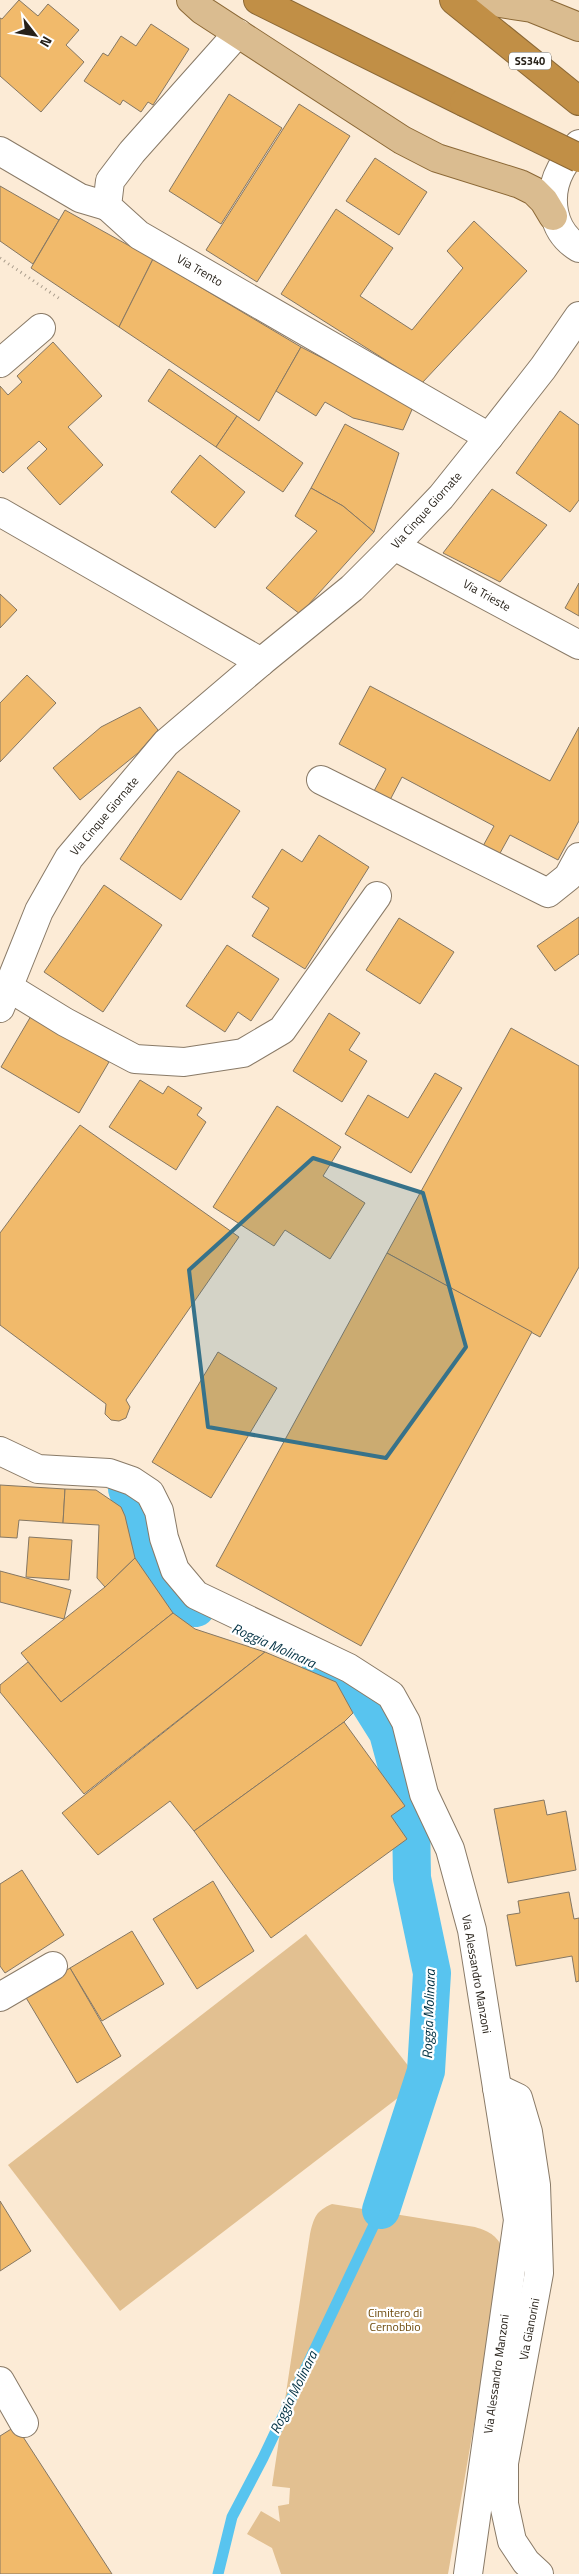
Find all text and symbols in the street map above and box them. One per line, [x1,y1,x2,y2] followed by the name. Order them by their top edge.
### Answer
[10,10,60,60] north arrow
[35,32,58,52] text: N
[509,52,551,70] road number: SS340
[173,249,227,291] street label: Via Trento
[386,467,466,553] street label: Via Cinque Giornate
[460,574,514,616] street label: Via Trieste
[65,772,143,860] street label: Via Cinque Giornate
[229,1617,320,1673] water label: Roggia Molinara
[457,1913,497,2035] street label: Via Alessandro Manzoni
[416,1968,440,2059] water label: Roggia Molinara
[514,2296,544,2362] street label: Via Gianorini
[368,2303,422,2336] park label: Cimitero di Cernobbio
[478,2313,514,2435] street label: Via Alessandro Manzoni
[264,2346,323,2437] water label: Roggia Molinara

